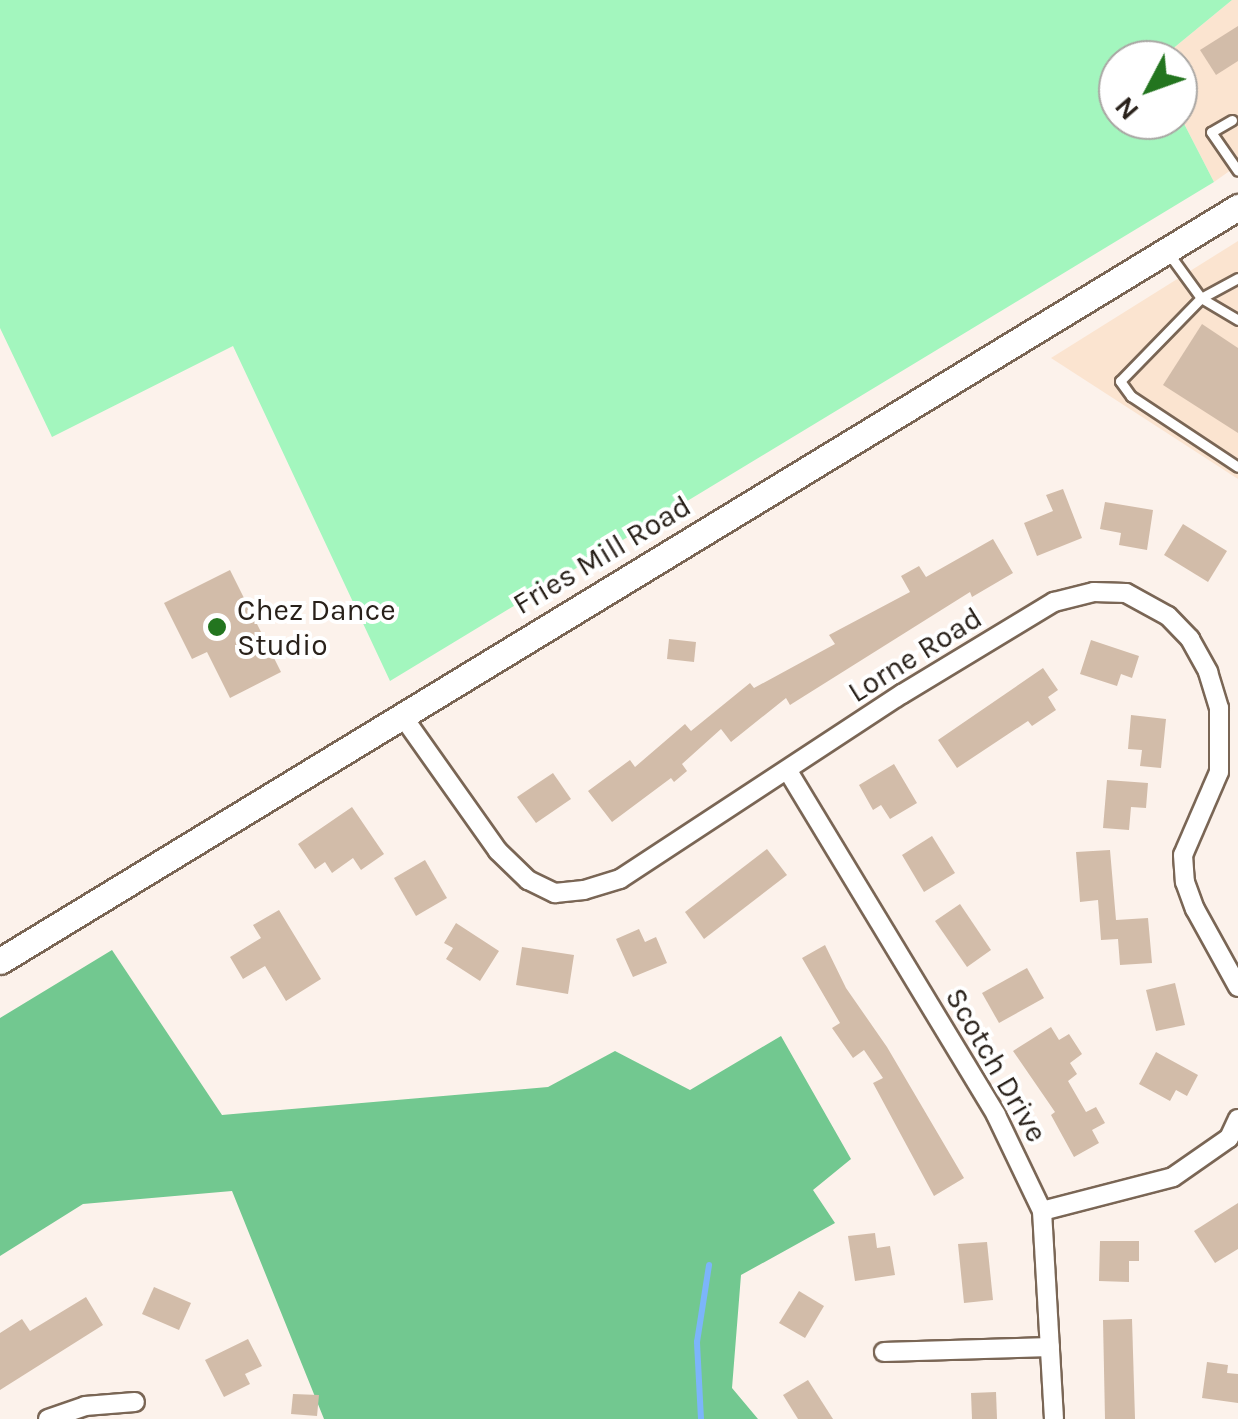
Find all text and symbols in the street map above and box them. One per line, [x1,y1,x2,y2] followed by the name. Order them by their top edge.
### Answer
[1098,40,1198,140] north arrow
[1107,90,1146,127] text: N
[507,488,697,622] street label: Fries Mill Road
[237,592,396,662] place label: Chez Dance Studio
[841,600,989,710] street label: Lorne Road
[206,616,228,638] marker: Chez Dance Studio
[937,981,1055,1149] street label: Scotch Drive

